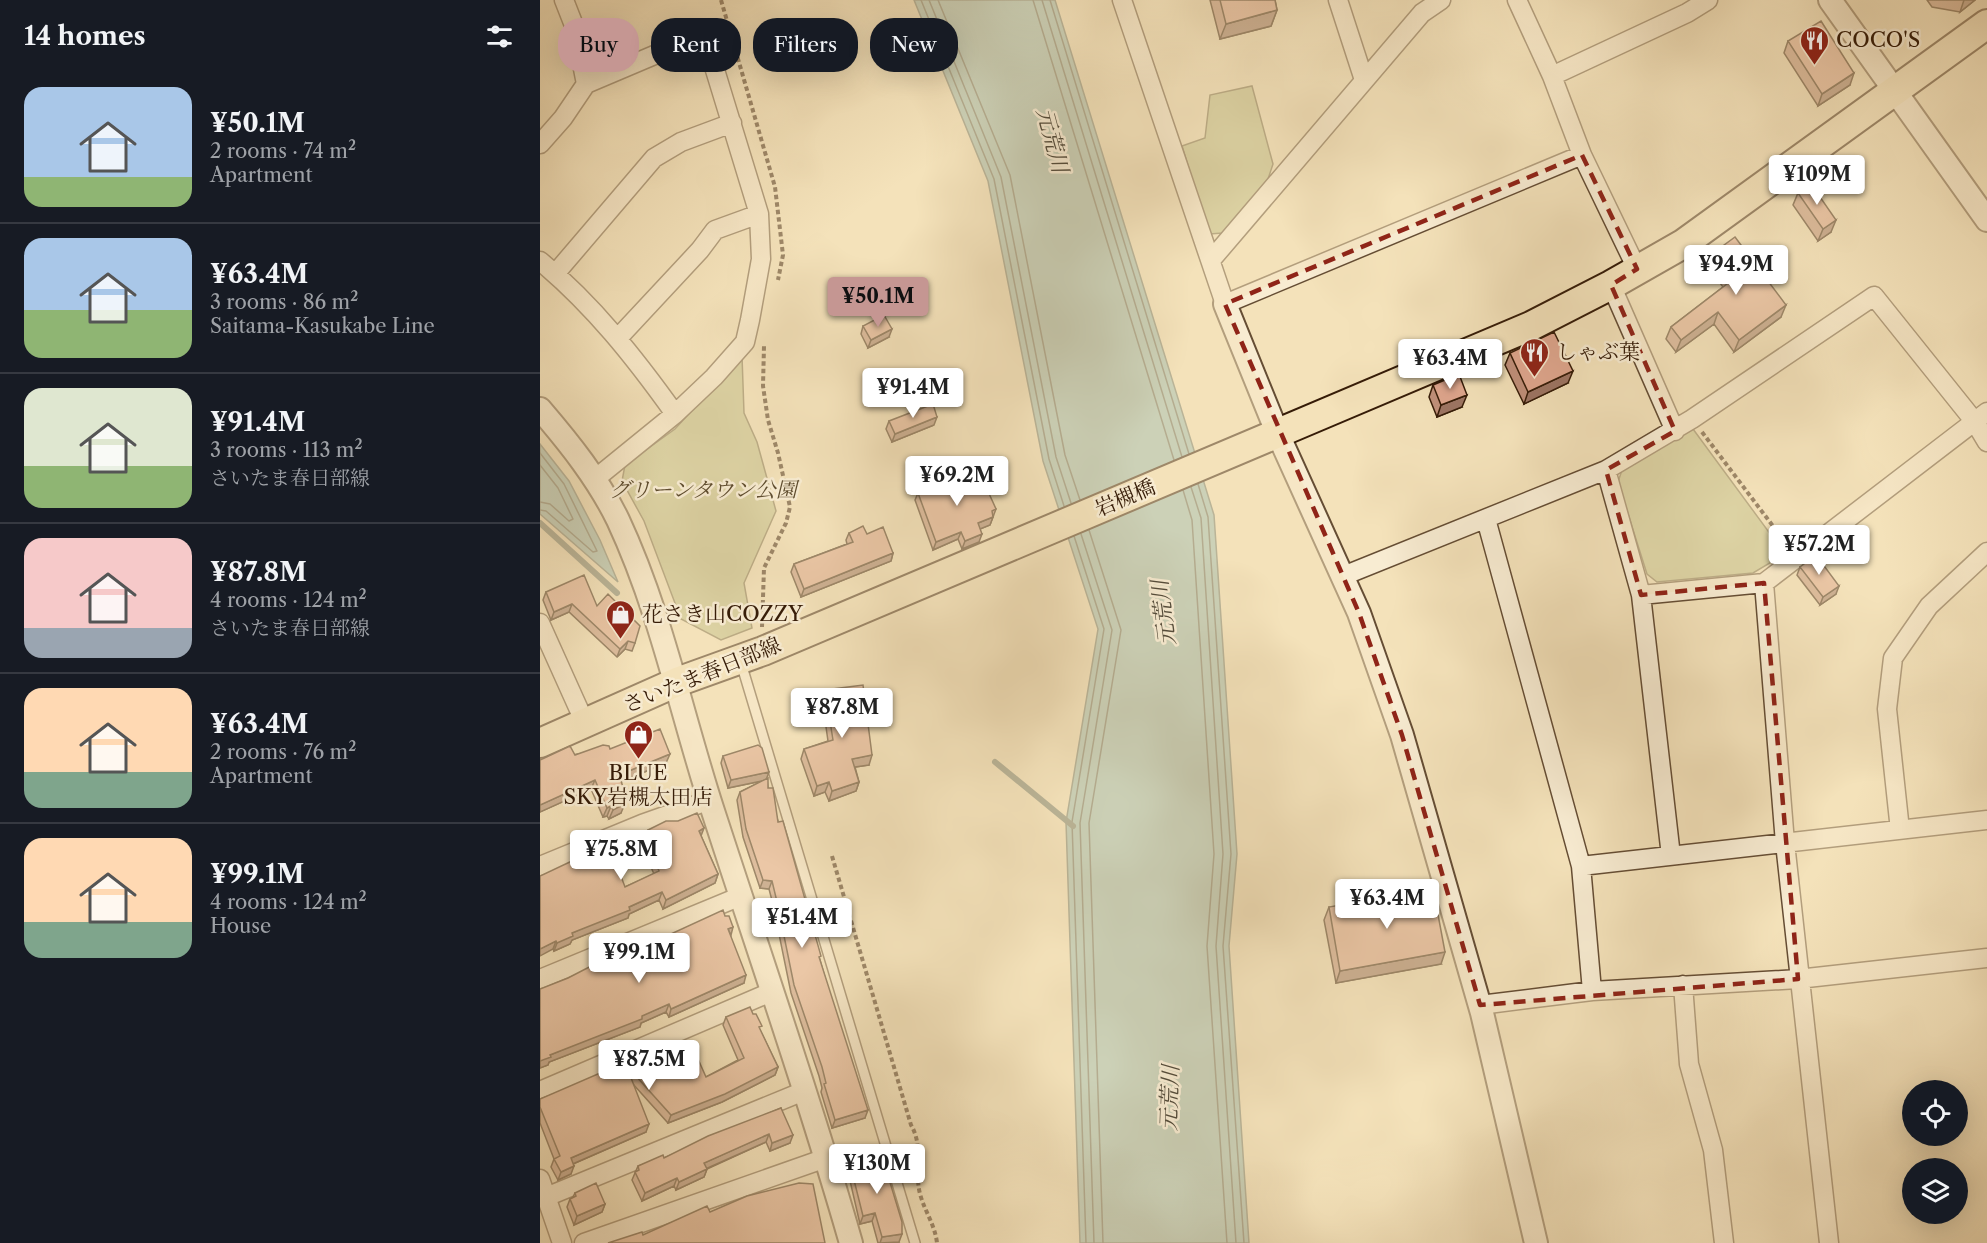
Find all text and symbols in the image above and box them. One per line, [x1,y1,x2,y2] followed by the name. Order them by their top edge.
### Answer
[558,18,639,72] chip: Buy
[651,18,741,72] chip: Rent
[753,18,858,72] chip: Filters
[870,18,958,72] chip: New
[24,20,146,52] text: 14 homes
[483,20,516,53] icon: filters
[1799,24,1831,66] restaurant icon: COCO'S
[1836,27,1920,52] place label: COCO'S
[1031,105,1075,177] water label: 元荒川
[210,107,305,139] text: ¥50.1M
[72,111,144,183] icon: home
[210,139,356,163] text: 2 rooms · 74 m²
[1775,155,1859,206] pin: ¥109M
[1783,162,1851,186] text: ¥109M
[210,163,313,187] text: Apartment
[1687,245,1785,296] pin: ¥94.9M
[1698,252,1774,276] text: ¥94.9M
[210,258,308,290] text: ¥63.4M
[72,262,144,334] icon: home
[829,277,927,328] pin: ¥50.1M
[841,284,915,308] text: ¥50.1M
[210,290,358,314] text: 3 rooms · 86 m²
[210,314,435,338] text: Saitama-Kasukabe Line
[1519,336,1551,378] restaurant icon: しゃぶ葉
[1401,339,1499,390] pin: ¥63.4M
[1556,339,1640,364] place label: しゃぶ葉
[1412,346,1488,370] text: ¥63.4M
[864,368,962,419] pin: ¥91.4M
[876,375,950,399] text: ¥91.4M
[210,406,305,438] text: ¥91.4M
[72,412,144,484] icon: home
[210,438,363,462] text: 3 rooms · 113 m²
[908,456,1006,507] pin: ¥69.2M
[919,463,995,487] text: ¥69.2M
[210,466,370,490] text: さいたま春日部線
[1091,474,1159,521] street label: 岩槻橋
[609,477,800,502] park label: グリーンタウン公園
[1770,525,1868,576] pin: ¥57.2M
[1783,532,1855,556] text: ¥57.2M
[210,556,307,588] text: ¥87.8M
[72,562,144,634] icon: home
[1146,577,1181,647] water label: 元荒川
[210,588,367,612] text: 4 rooms · 124 m²
[605,598,637,640] shop icon: 花さき山COZZY
[642,601,804,626] place label: 花さき山COZZY
[210,616,370,640] text: さいたま春日部線
[619,631,784,718] street label: さいたま春日部線
[793,688,891,739] pin: ¥87.8M
[805,695,879,719] text: ¥87.8M
[210,708,308,740] text: ¥63.4M
[72,712,144,784] icon: home
[622,718,654,760] shop icon: BLUE SKY岩槻太田店
[210,740,356,764] text: 2 rooms · 76 m²
[564,760,712,809] place label: BLUE SKY岩槻太田店
[210,764,313,788] text: Apartment
[572,830,670,881] pin: ¥75.8M
[584,837,658,861] text: ¥75.8M
[210,858,304,890] text: ¥99.1M
[72,862,144,934] icon: home
[1338,879,1436,930] pin: ¥63.4M
[1349,886,1425,910] text: ¥63.4M
[210,890,367,914] text: 4 rooms · 124 m²
[753,898,851,949] pin: ¥51.4M
[766,905,838,929] text: ¥51.4M
[210,914,271,938] text: House
[590,933,688,984] pin: ¥99.1M
[603,940,675,964] text: ¥99.1M
[600,1040,698,1091] pin: ¥87.5M
[612,1047,686,1071] text: ¥87.5M
[1155,1063,1184,1131] water label: 元荒川
[1902,1080,1968,1224] map controls
[1902,1080,1968,1146] button: locate
[835,1144,919,1195] pin: ¥130M
[843,1151,911,1175] text: ¥130M
[1902,1158,1968,1224] button: layers

